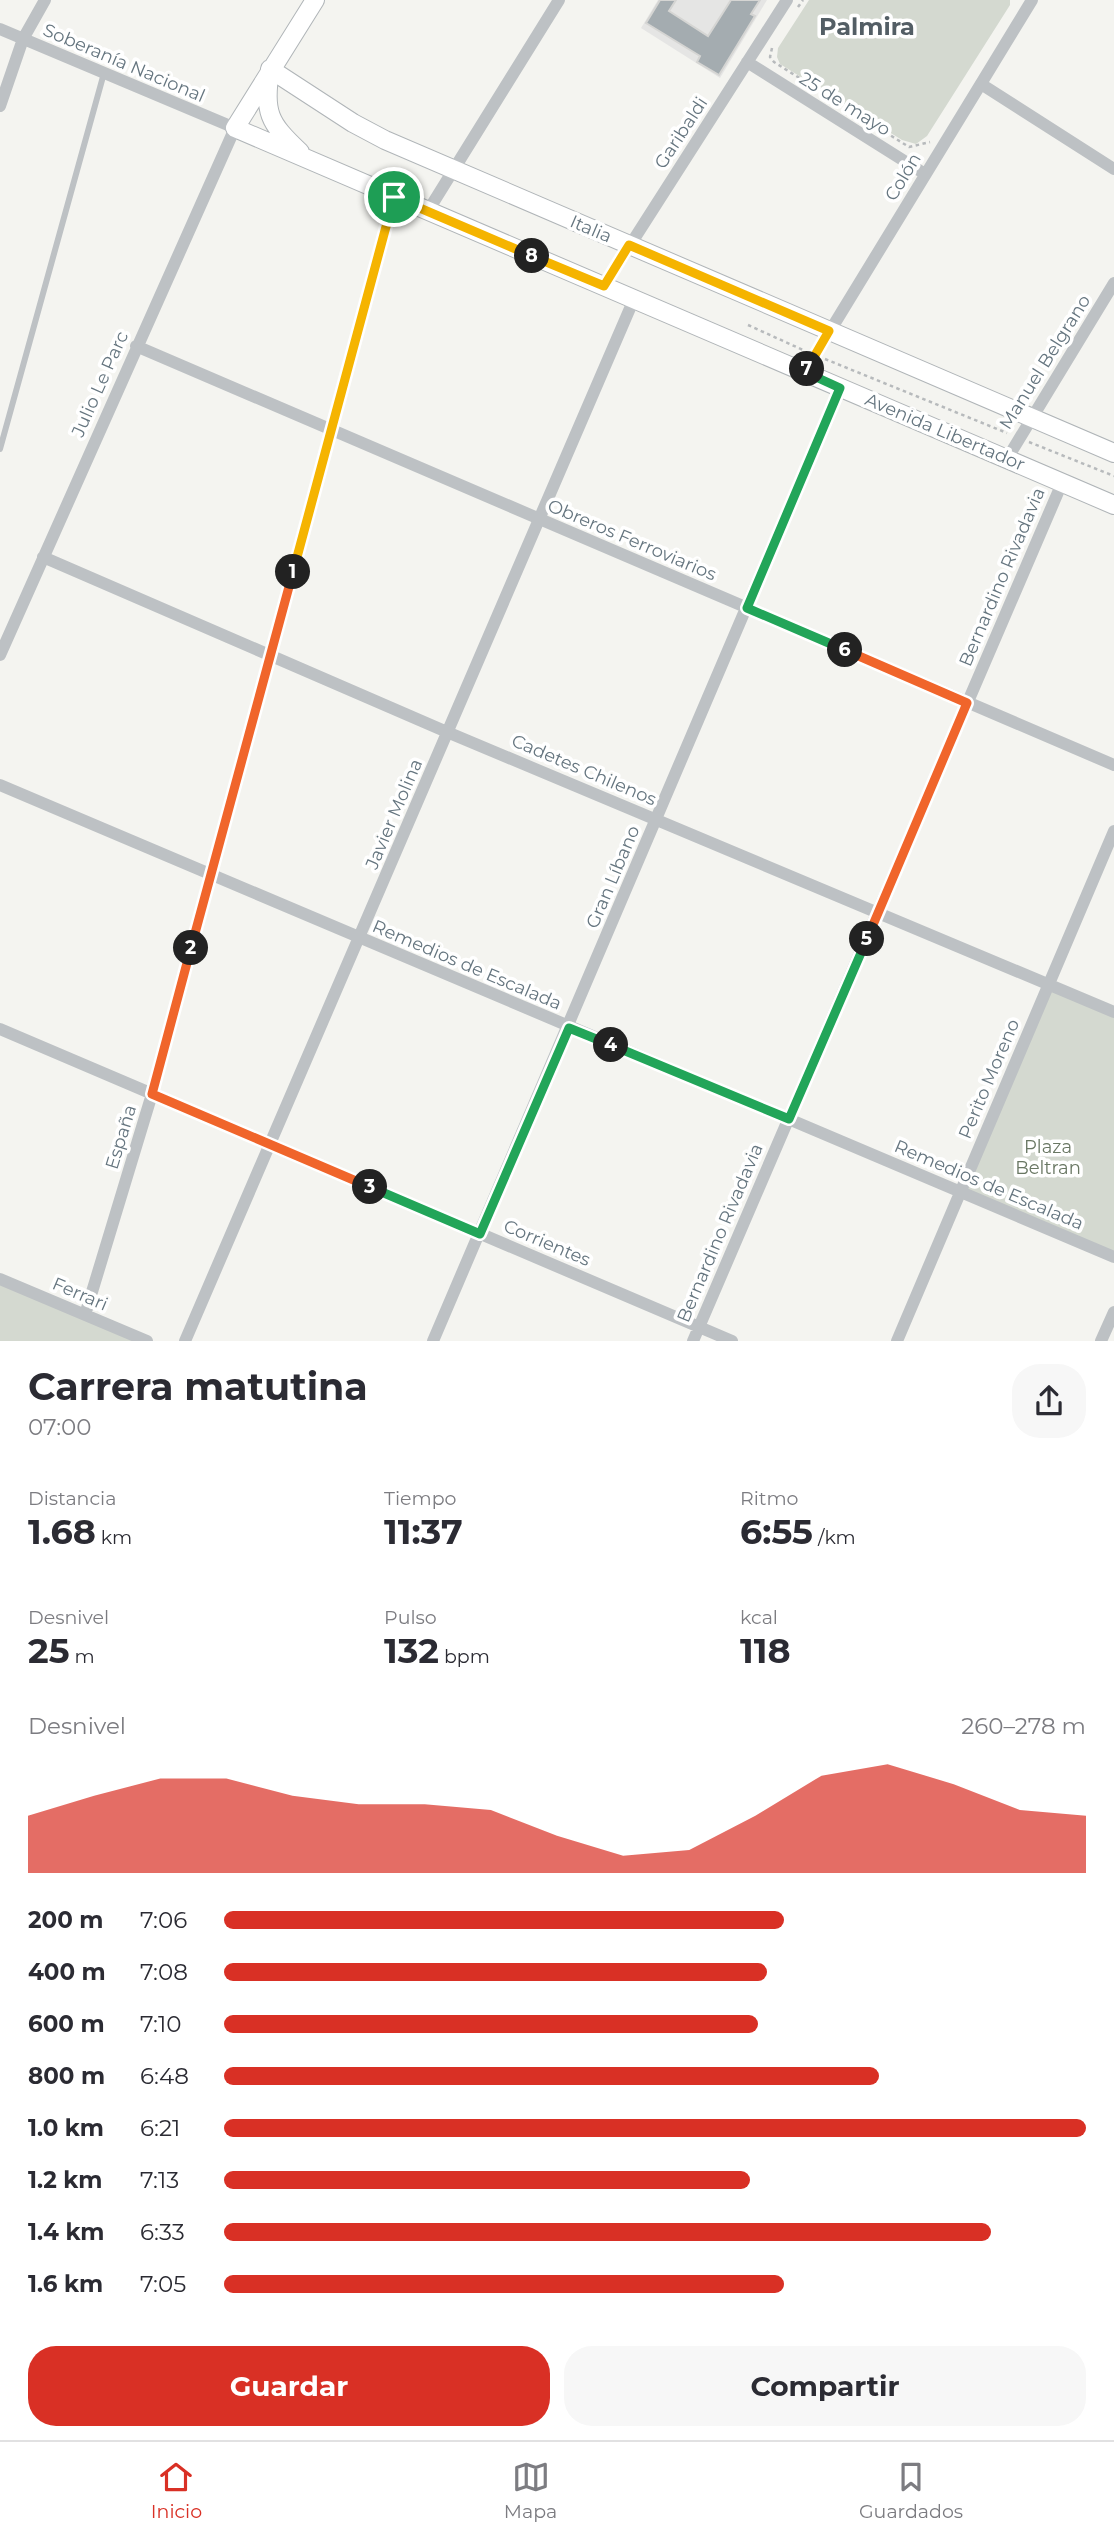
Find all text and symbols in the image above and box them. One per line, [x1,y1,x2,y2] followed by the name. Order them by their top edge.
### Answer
[819,12,915,41] district label: Palmira
[40,19,208,107] street label: Soberanía Nacional
[795,67,895,141] street label: 25 de mayo
[650,93,712,173] street label: Garibaldi
[880,149,926,205] street label: Colón
[364,167,424,227] pin
[375,178,413,216] icon: arrive
[567,210,615,248] street label: Italia
[514,238,550,274] pin: 8
[525,244,538,267] text: 8
[995,291,1095,433] street label: Manuel Belgrano
[67,328,133,441] street label: Julio Le Parc
[790,352,824,386] pin: 7
[801,357,812,380] text: 7
[862,388,1028,476] street label: Avenida Libertador
[954,484,1050,670] street label: Bernardino Rivadavia
[544,494,720,586] street label: Obreros Ferroviarios
[276,554,310,590] pin: 1
[289,560,296,583] text: 1
[828,632,862,668] pin: 6
[838,638,851,661] text: 6
[508,730,660,811] street label: Cadetes Chilenos
[360,755,427,873] street label: Javier Molina
[581,822,645,932] street label: Gran Líbano
[369,915,565,1015] street label: Remedios de Escalada
[850,922,884,956] pin: 5
[861,927,872,950] text: 5
[174,930,208,965] pin: 2
[185,936,196,959] text: 2
[954,1016,1024,1142] street label: Perito Moreno
[594,1028,628,1062] pin: 4
[604,1033,617,1056] text: 4
[101,1102,141,1172] street label: España
[891,1135,1087,1235] street label: Remedios de Escalada
[1015,1136,1081,1179] park label: Plaza Beltran
[672,1140,768,1326] street label: Bernardino Rivadavia
[352,1170,388,1204] pin: 3
[364,1175,375,1198] text: 3
[500,1215,594,1271] street label: Corrientes
[49,1273,111,1315] street label: Ferrari
[28,1363,368,1410] text: Carrera matutina
[1012,1364,1086,1438] button: share
[28,1413,91,1441] text: 07:00
[28,1487,116,1510] text: Distancia
[384,1487,456,1510] text: Tiempo
[740,1487,798,1510] text: Ritmo
[28,1510,96,1553] text: 1.68
[384,1510,463,1553] text: 11:37
[740,1510,813,1553] text: 6:55
[96,1526,132,1549] text: km
[813,1526,856,1549] text: /km
[28,1606,109,1629] text: Desnivel
[384,1606,437,1629] text: Pulso
[740,1606,778,1629] text: kcal
[28,1629,69,1672] text: 25
[384,1629,439,1672] text: 132
[740,1629,791,1672] text: 118
[69,1645,95,1668] text: m
[439,1645,490,1668] text: bpm
[28,1712,126,1740] text: Desnivel
[961,1712,1086,1740] text: 260–278 m
[28,1906,103,1934] text: 200 m
[140,1906,187,1934] text: 7:06
[28,1958,106,1986] text: 400 m
[140,1958,188,1986] text: 7:08
[28,2010,105,2038] text: 600 m
[140,2010,182,2038] text: 7:10
[28,2062,105,2090] text: 800 m
[140,2062,189,2090] text: 6:48
[28,2114,104,2142] text: 1.0 km
[140,2114,180,2142] text: 6:21
[28,2166,102,2194] text: 1.2 km
[140,2166,179,2194] text: 7:13
[28,2218,105,2246] text: 1.4 km
[140,2218,185,2246] text: 6:33
[28,2270,103,2298] text: 1.6 km
[140,2270,186,2298] text: 7:05
[28,2346,550,2426] button: Guardar
[564,2346,1086,2426] button: Compartir
[151,2458,202,2523] tab: Inicio
[504,2458,557,2523] tab: Mapa
[859,2458,963,2523] tab: Guardados

